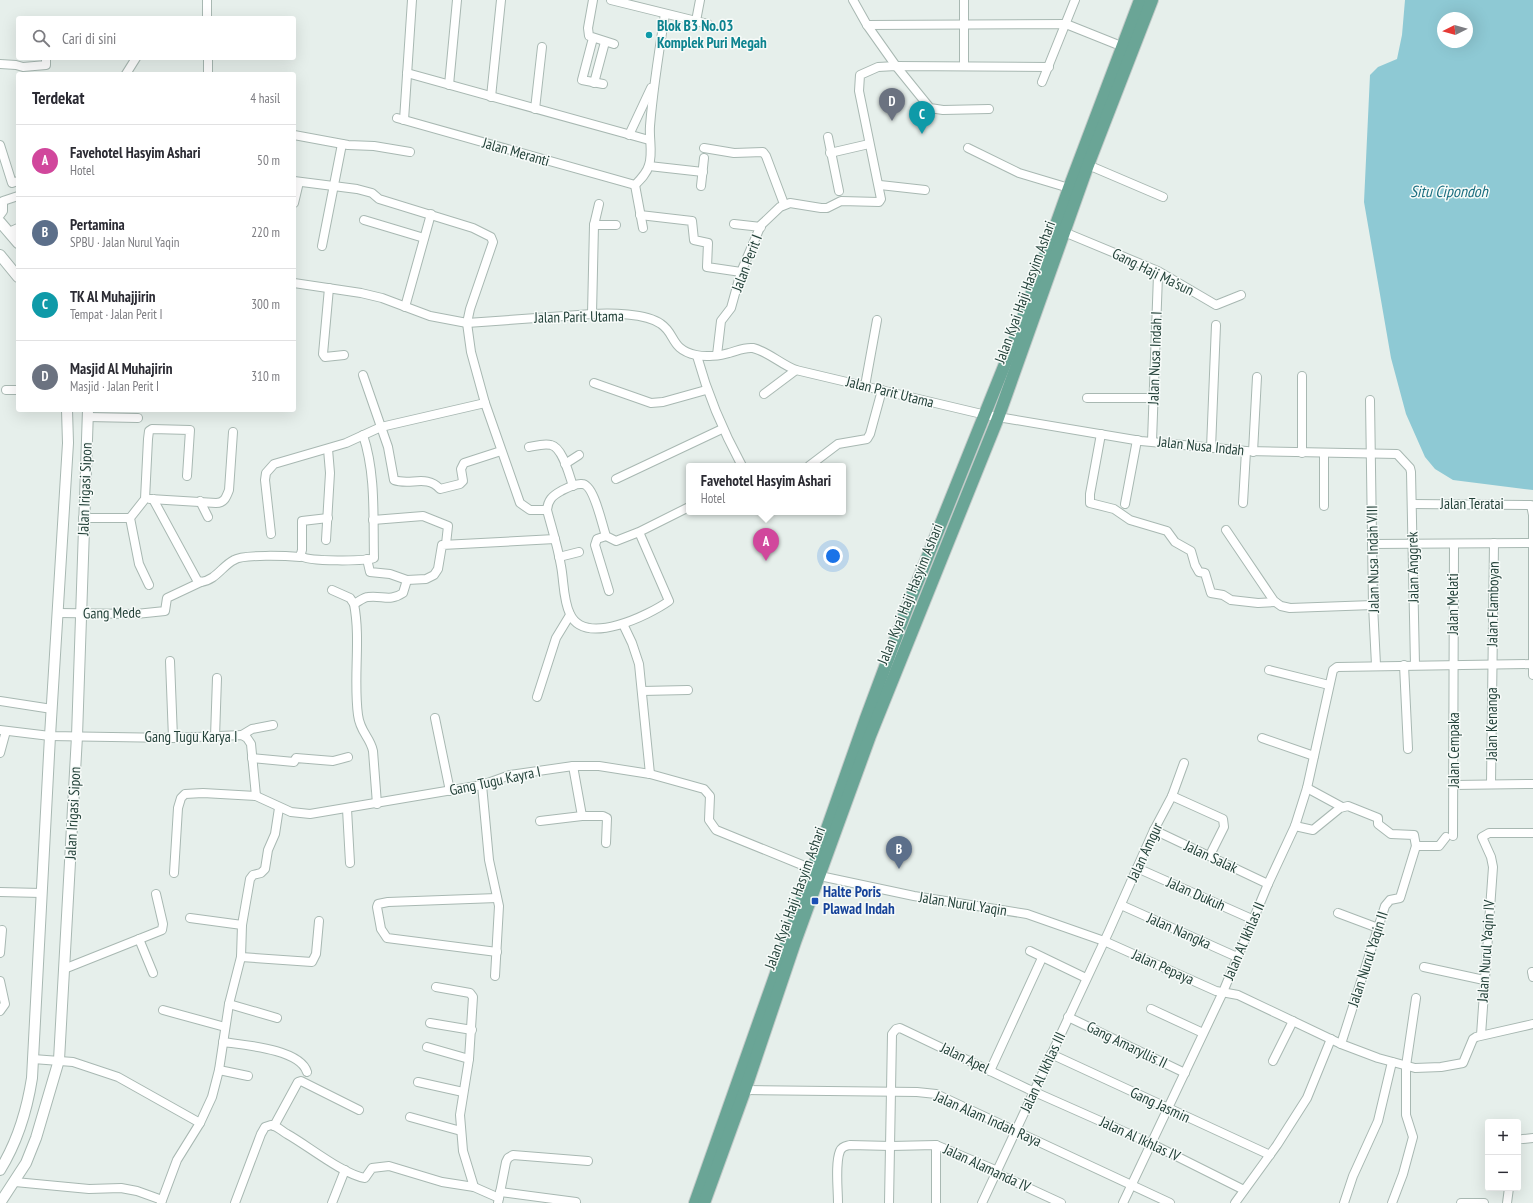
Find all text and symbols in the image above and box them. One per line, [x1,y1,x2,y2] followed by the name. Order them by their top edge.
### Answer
[1437,12,1473,48] north arrow
[16,16,296,60] search box
[657,16,767,52] place label: Blok B3 No.03 Komplek Puri Megah
[30,27,52,49] icon: search
[62,29,116,48] text: Cari di sini
[644,30,654,40] marker: Blok B3 No.03 Komplek Puri Megah
[32,87,84,109] text: Terdekat
[879,88,905,121] pin: D
[250,90,280,107] text: 4 hasil
[909,101,935,134] pin: C
[480,133,552,170] street label: Jalan Meranti
[70,143,201,162] text: Favehotel Hasyim Ashari
[42,152,48,169] text: A
[257,152,280,169] text: 50 m
[70,162,94,179] text: Hotel
[1410,181,1489,201] water label: Situ Cipondoh
[70,215,125,234] text: Pertamina
[990,218,1059,367] street label: Jalan Kyai Haji Hasyim Ashari
[42,224,48,241] text: B
[251,224,280,241] text: 220 m
[727,232,766,295] street label: Jalan Perit I
[70,234,179,251] text: SPBU · Jalan Nurul Yaqin
[1109,244,1197,299] street label: Gang Haji Ma’sun
[70,287,156,306] text: TK Al Muhajjirin
[42,296,48,313] text: C
[251,296,280,313] text: 300 m
[70,306,163,323] text: Tempat · Jalan Perit I
[533,306,624,327] street label: Jalan Parit Utama
[1143,311,1166,406] street label: Jalan Nusa Indah I
[70,359,172,378] text: Masjid Al Muhajirin
[42,368,48,385] text: D
[251,368,280,385] text: 310 m
[843,371,936,412] street label: Jalan Parit Utama
[70,378,159,395] text: Masjid · Jalan Perit I
[1156,431,1245,459] street label: Jalan Nusa Indah
[73,442,96,537] street label: Jalan Irigasi Sipon
[686,463,846,515] popup
[701,471,831,490] text: Favehotel Hasyim Ashari
[701,490,725,507] text: Hotel
[1439,494,1504,513] street label: Jalan Teratai
[1362,505,1383,614] street label: Jalan Nusa Indah VIII
[872,521,946,668] street label: Jalan Kyai Haji Hasyim Ashari
[753,528,779,561] pin: A
[1402,531,1423,604] street label: Jalan Anggrek
[823,546,843,566] your location
[1482,561,1503,648] street label: Jalan Flamboyan
[1443,573,1462,636] street label: Jalan Melati
[83,602,141,623] street label: Gang Mede
[1482,687,1501,762] street label: Jalan Kenanga
[1444,712,1463,789] street label: Jalan Cempaka
[145,727,237,746] street label: Gang Tugu Karya I
[448,762,542,799] street label: Gang Tugu Kayra I
[61,766,84,861] street label: Jalan Irigasi Sipon
[1122,819,1167,885] street label: Jalan Amgur
[760,824,829,973] street label: Jalan Kyai Haji Hasyim Ashari
[886,836,912,869] pin: B
[1181,836,1241,877] street label: Jalan Salak
[1163,872,1228,915] street label: Jalan Dukuh
[823,882,895,918] place label: Halte Poris Plawad Indah
[917,887,1008,920] street label: Jalan Nurul Yaqin
[810,896,820,906] marker: Halte Poris Plawad Indah
[1218,899,1268,984] street label: Jalan Al Ikhlas II
[1472,899,1499,1004] street label: Jalan Nurul Yaqin IV
[1143,908,1214,953] street label: Jalan Nangka
[1343,909,1392,1010] street label: Jalan Nurul Yaqin II
[1128,944,1197,989] street label: Jalan Pepaya
[1084,1017,1171,1072] street label: Gang Amaryllis II
[1015,1029,1069,1116] street label: Jalan Al Ikhlas III
[937,1037,993,1078] street label: Jalan Apel
[1127,1082,1193,1127] street label: Gang Jasmin
[931,1086,1045,1151] street label: Jalan Alam Indah Raya
[1096,1111,1183,1165] street label: Jalan Al Ikhlas IV
[1485,1119,1521,1191] map controls
[1485,1119,1521,1155] button: +
[940,1139,1034,1196] street label: Jalan Alamanda IV
[1485,1155,1521,1191] button: −

